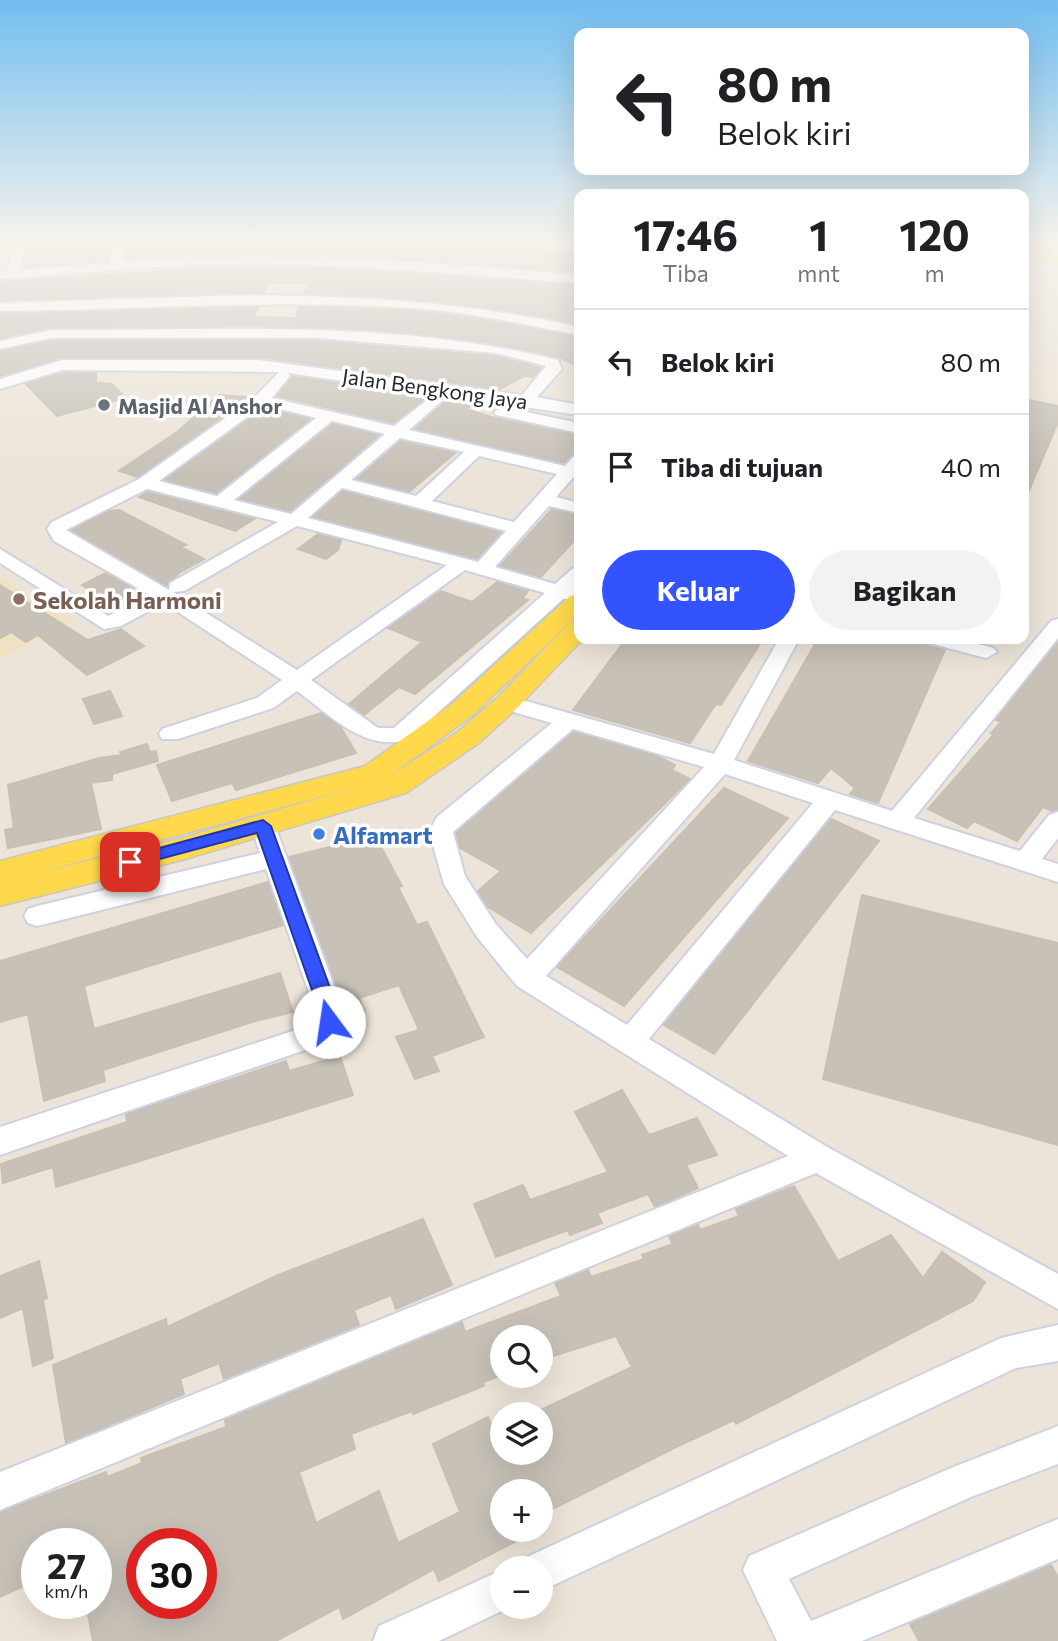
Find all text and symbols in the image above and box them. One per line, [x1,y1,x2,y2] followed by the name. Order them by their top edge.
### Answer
[717,52,832,112] text: 80 m
[602,56,693,147] icon: left
[717,112,852,152] text: Belok kiri
[633,208,738,260] text: 17:46
[809,208,828,260] text: 1
[899,208,970,260] text: 120
[663,259,709,287] text: Tiba
[797,259,840,287] text: mnt
[924,259,945,287] text: m
[602,343,640,381] icon: left
[661,346,775,377] text: Belok kiri
[941,346,1001,377] text: 80 m
[341,363,529,413] street label: Jalan Bengkong Jaya
[118,393,282,418] place label: Masjid Al Anshor
[96,397,112,413] marker: Masjid Al Anshor
[602,448,640,486] icon: arrive
[661,451,823,482] text: Tiba di tujuan
[941,451,1001,482] text: 40 m
[602,550,795,630] button: Keluar
[809,550,1001,630] button: Bagikan
[33,585,222,614] place label: Sekolah Harmoni
[11,591,27,607] marker: Sekolah Harmoni
[333,820,433,849] place label: Alfamart
[311,826,327,842] marker: Alfamart
[100,832,160,892] pin
[111,843,149,881] icon: arrive
[292,985,366,1059] position arrow
[490,1325,553,1619] map controls
[490,1325,553,1388] button: search
[490,1402,553,1465] button: layers
[490,1479,553,1542] button: +
[126,1528,217,1619] speed limit sign: 30
[47,1543,86,1586] text: 27
[490,1556,553,1619] button: −
[45,1580,88,1602] text: km/h

